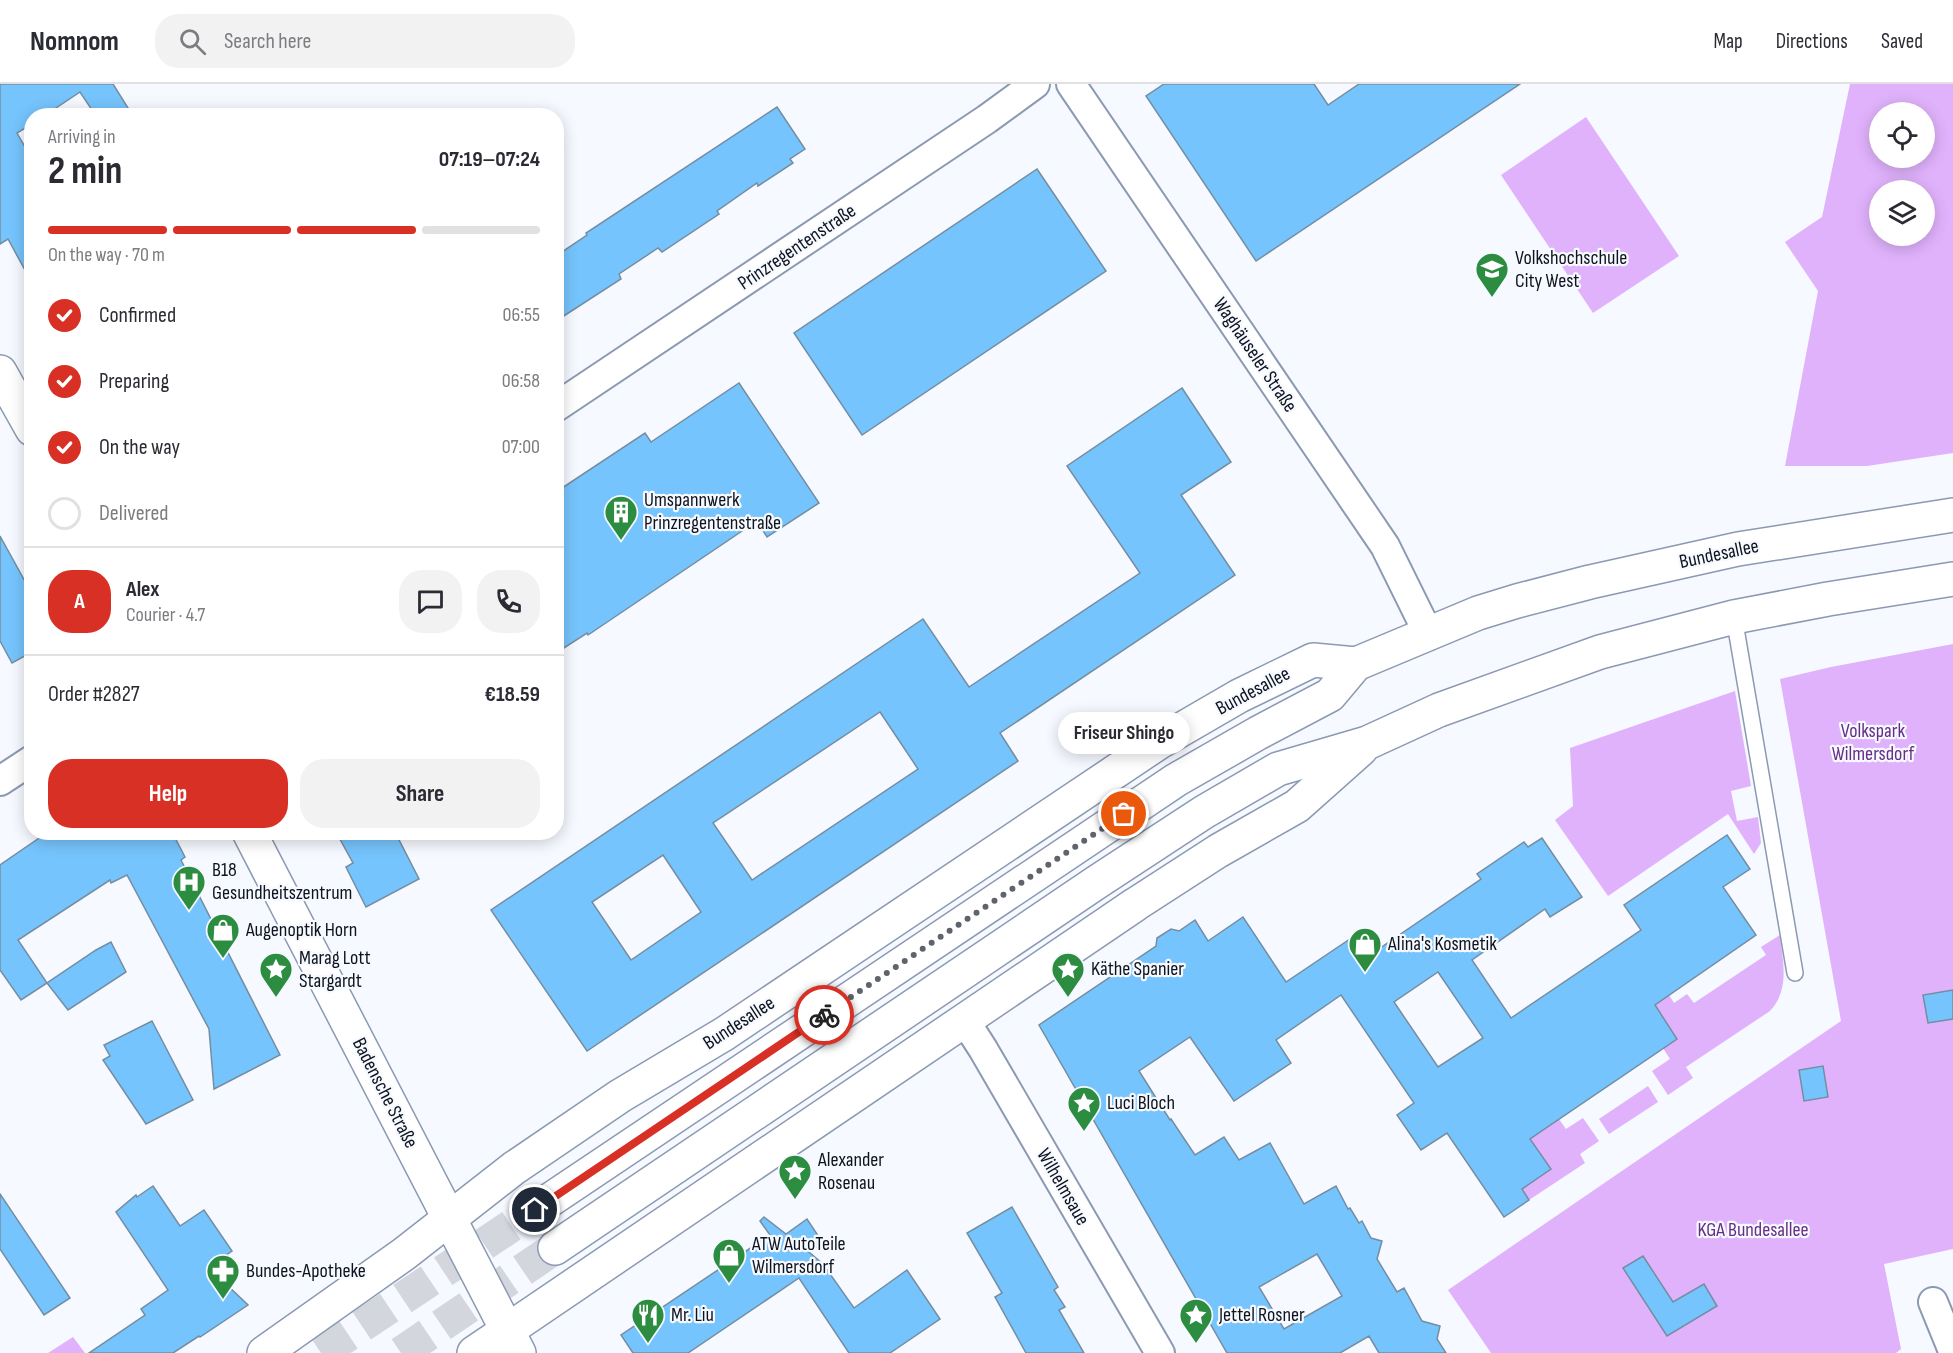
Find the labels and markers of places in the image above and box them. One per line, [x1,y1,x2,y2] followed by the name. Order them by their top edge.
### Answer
[1515,246,1627,293] place label: Volkshochschule City West
[1474,251,1510,298] school or university icon: Volkshochschule City West
[644,488,781,535] place label: Umspannwerk Prinzregentenstraße
[603,494,639,541] building icon: Umspannwerk Prinzregentenstraße
[1058,712,1190,754] callout: Friseur Shingo
[1098,788,1149,839] pin
[212,858,352,905] place label: B18 Gesundheitszentrum
[171,864,207,911] hospital icon: B18 Gesundheitszentrum
[205,912,241,959] shop icon: Augenoptik Horn
[245,918,357,942] place label: Augenoptik Horn
[1347,926,1383,973] shop icon: Alina's Kosmetik
[1387,932,1497,956] place label: Alina's Kosmetik
[299,946,371,993] place label: Marag Lott Stargardt
[258,951,294,998] place icon: Marag Lott Stargardt
[1050,951,1086,998] place icon: Käthe Spanier
[1091,957,1184,981] place label: Käthe Spanier
[1066,1085,1102,1132] place icon: Luci Bloch
[1107,1091,1175,1115] place label: Luci Bloch
[817,1148,884,1195] place label: Alexander Rosenau
[777,1153,813,1200] place icon: Alexander Rosenau
[509,1184,560,1235] pin
[751,1232,846,1279] place label: ATW AutoTeile Wilmersdorf
[711,1237,747,1284] shop icon: ATW AutoTeile Wilmersdorf
[205,1253,241,1300] pharmacy icon: Bundes-Apotheke
[246,1259,366,1283] place label: Bundes-Apotheke
[630,1297,666,1344] restaurant icon: Mr. Liu
[1178,1297,1214,1344] place icon: Jettel Rosner
[671,1303,714,1327] place label: Mr. Liu
[1218,1303,1305,1327] place label: Jettel Rosner

